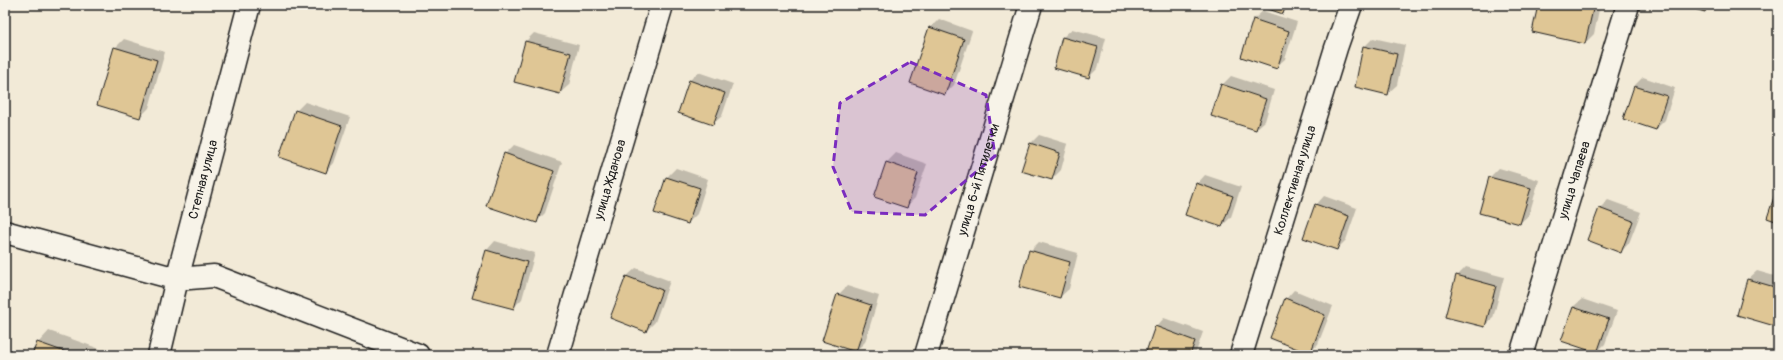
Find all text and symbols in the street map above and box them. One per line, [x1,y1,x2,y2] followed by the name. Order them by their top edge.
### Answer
[954,122,1003,239] street label: улица 6-й Пятилетки
[1271,123,1320,237] street label: Коллективная улица
[185,138,221,221] street label: Степная улица
[590,138,630,223] street label: улица Жданова
[1555,139,1594,222] street label: улица Чапаева

